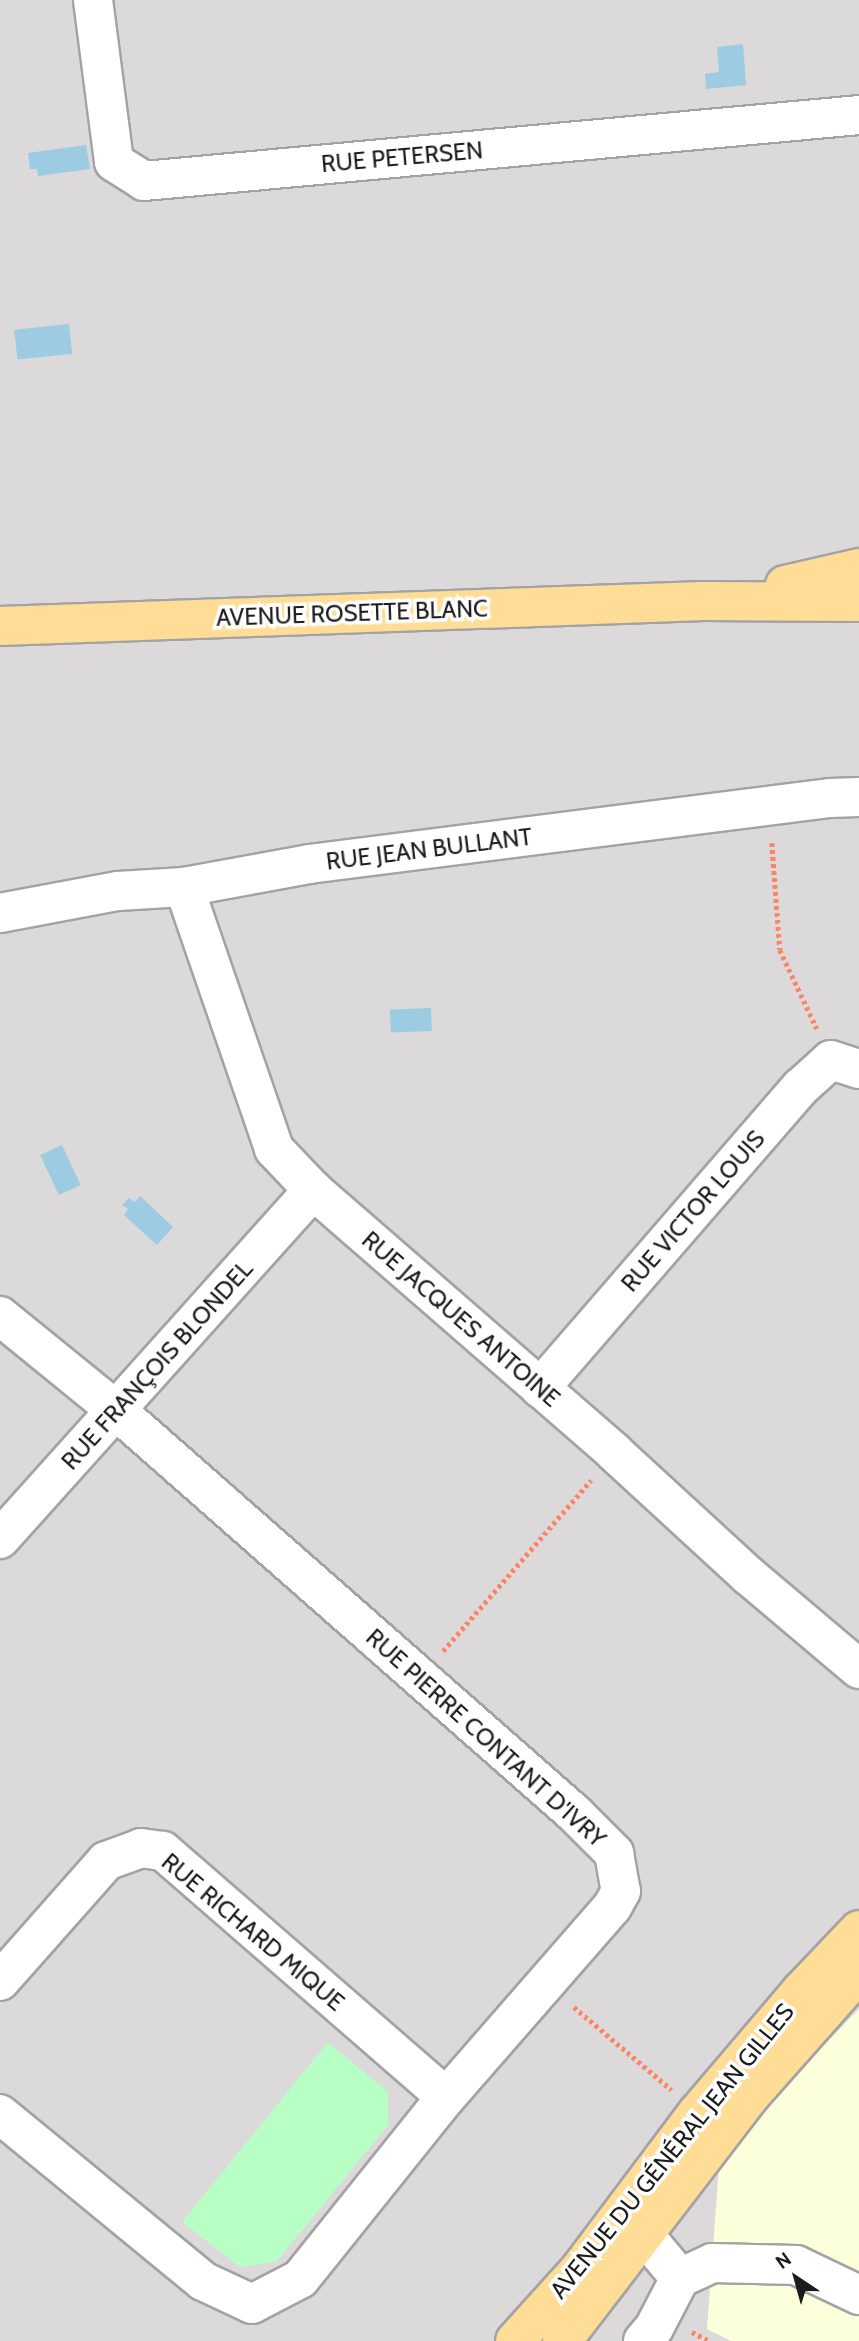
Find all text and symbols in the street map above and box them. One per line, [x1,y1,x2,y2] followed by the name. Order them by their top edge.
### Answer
[320,136,484,178] street label: RUE PETERSEN
[216,594,488,632] street label: AVENUE ROSETTE BLANC
[324,822,534,876] street label: RUE JEAN BULLANT
[615,1125,771,1297] street label: RUE VICTOR LOUIS
[356,1225,566,1413] street label: RUE JACQUES ANTOINE
[55,1254,259,1476] street label: RUE FRANÇOIS BLONDEL
[360,1623,612,1853] street label: RUE PIERRE CONTANT D'IVRY
[156,1847,350,2017] street label: RUE RICHARD MIQUE
[544,1998,800,2304] street label: AVENUE DU GÉNÉRAL JEAN GILLES
[761,2243,831,2313] north arrow

